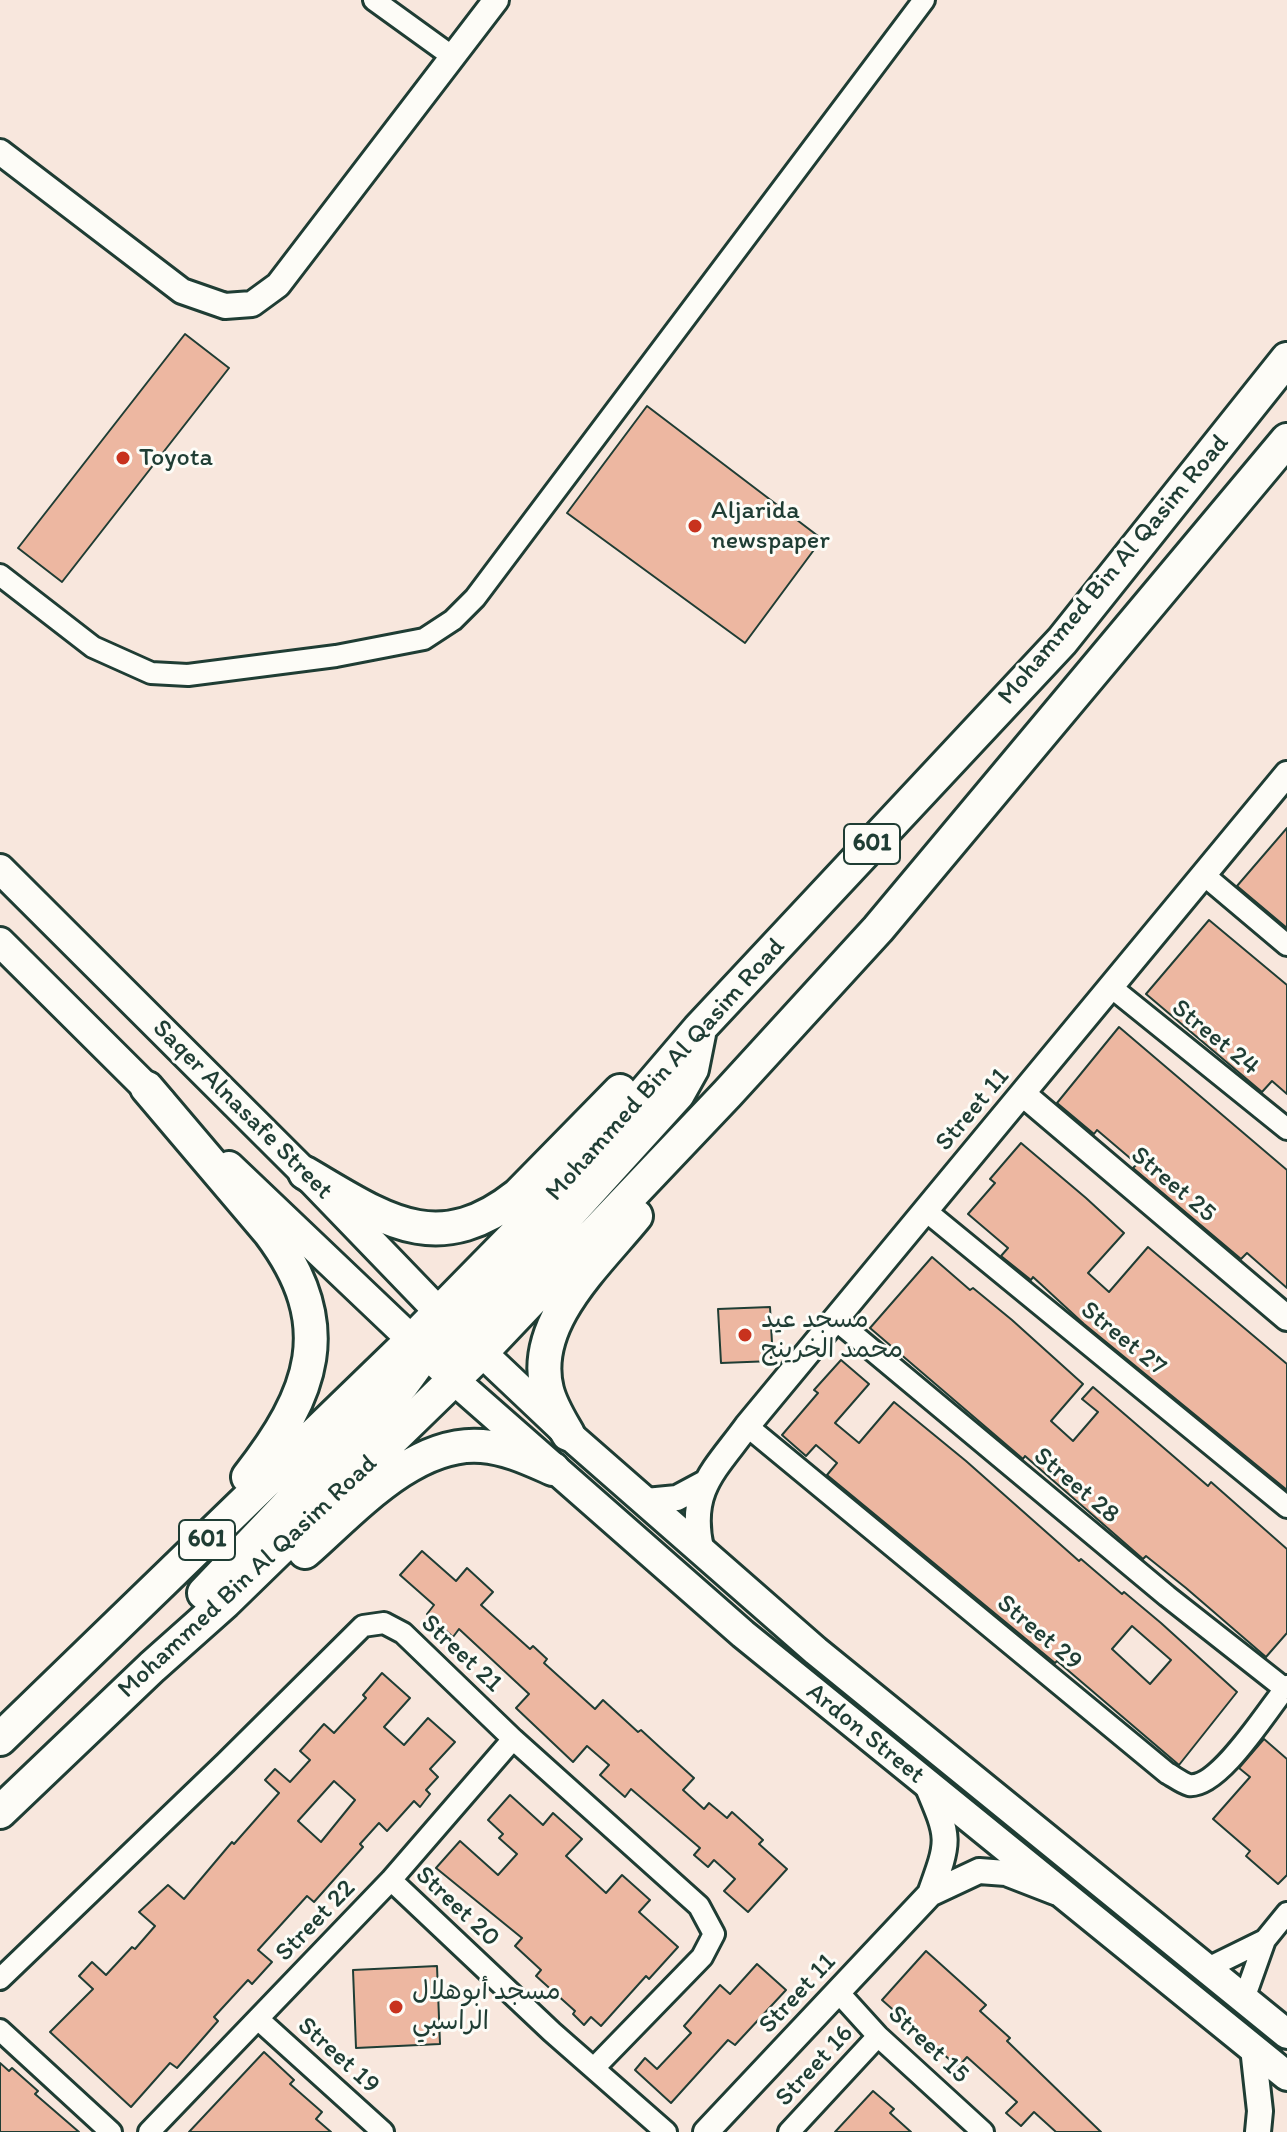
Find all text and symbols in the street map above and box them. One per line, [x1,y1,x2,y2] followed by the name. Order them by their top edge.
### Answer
[992,428,1236,712] street label: Mohammed Bin Al Qasim Road
[139,442,213,474] place label: Toyota
[114,449,132,467] marker: Toyota
[711,495,830,556] place label: Aljarida newspaper
[686,517,704,535] marker: Aljarida newspaper
[844,824,900,864] road number: 601
[540,932,792,1208] street label: Mohammed Bin Al Qasim Road
[1165,993,1265,1083] street label: Street 24
[145,1013,339,1207] street label: Saqer Alnasafe Street
[929,1062,1017,1158] street label: Street 11
[1124,1140,1222,1230] street label: Street 25
[1074,1295,1172,1383] street label: Street 27
[761,1304,903,1366] place label: مسجد عيد محمد الخرينج
[736,1326,754,1344] marker: مسجد عيد محمد الخرينج
[1027,1441,1125,1531] street label: Street 28
[112,1449,384,1705] street label: Mohammed Bin Al Qasim Road
[179,1520,235,1560] road number: 601
[990,1588,1088,1678] street label: Street 29
[414,1608,508,1700] street label: Street 21
[799,1677,931,1791] street label: Ardon Street
[408,1860,506,1954] street label: Street 20
[269,1874,363,1968] street label: Street 22
[753,1947,843,2041] street label: Street 11
[412,1976,561,2038] place label: مسجد أبوهلال الراسبي
[387,1998,405,2016] marker: مسجد أبوهلال الراسبي
[881,1999,975,2091] street label: Street 15
[290,2011,386,2101] street label: Street 19
[769,2019,861,2113] street label: Street 16

